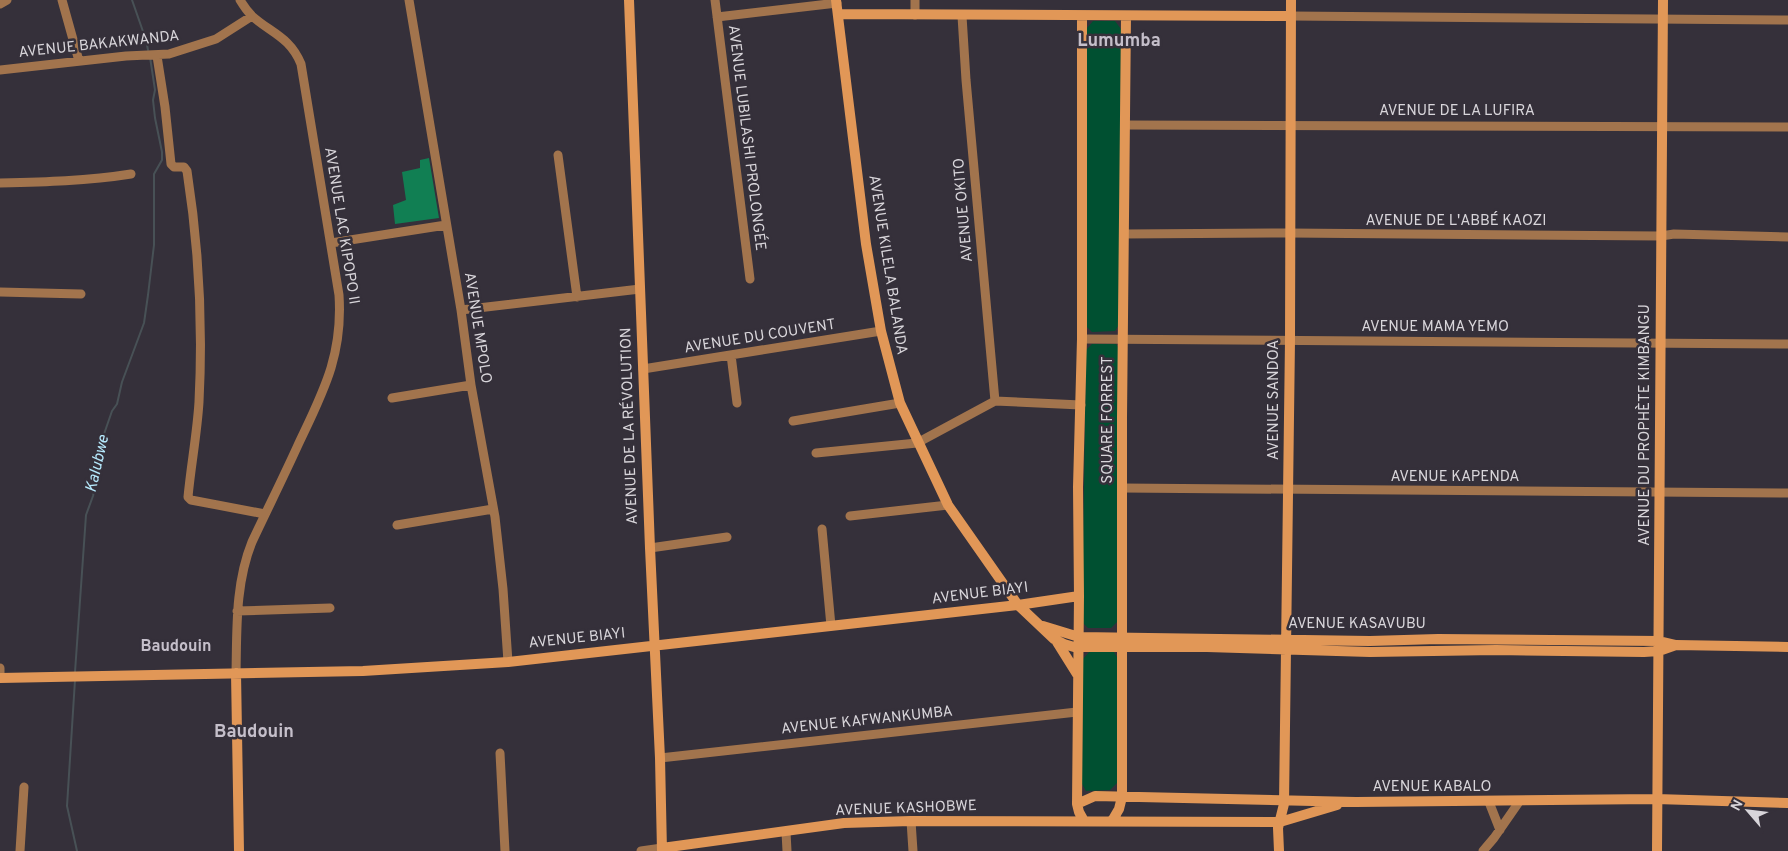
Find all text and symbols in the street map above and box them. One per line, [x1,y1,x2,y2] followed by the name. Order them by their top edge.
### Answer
[723,24,770,252] street label: AVENUE LUBILASHI PROLONGÉE
[18,27,180,63] street label: AVENUE BAKAKWANDA
[1077,30,1161,53] district label: Lumumba
[1379,102,1535,121] street label: AVENUE DE LA LUFIRA
[319,146,363,306] street label: AVENUE LAC KIPOPO II
[950,157,978,263] street label: AVENUE OKITO
[863,174,911,356] street label: AVENUE KILELA BALANDA
[1365,211,1547,231] street label: AVENUE DE L'ABBÉ KAOZI
[459,271,495,385] street label: AVENUE MPOLO
[1635,304,1655,546] street label: AVENUE DU PROPHÈTE KIMBANGU
[683,316,837,358] street label: AVENUE DU COUVENT
[1361,318,1509,337] street label: AVENUE MAMA YEMO
[616,327,643,525] street label: AVENUE DE LA RÉVOLUTION
[1265,340,1284,460] street label: AVENUE SANDOA
[1099,356,1118,484] street label: SQUARE FORREST
[82,433,114,495] water label: Kalubwe
[1390,468,1520,487] street label: AVENUE KAPENDA
[931,579,1029,609] street label: AVENUE BIAYI
[1288,615,1426,634] street label: AVENUE KASAVUBU
[528,624,626,654] street label: AVENUE BIAYI
[140,637,212,657] district label: Baudouin
[780,703,954,739] street label: AVENUE KAFWANKUMBA
[214,721,294,744] district label: Baudouin
[1373,778,1492,797] street label: AVENUE KABALO
[1723,786,1773,836] north arrow
[835,797,977,821] street label: AVENUE KASHOBWE
[1728,797,1748,814] text: N

